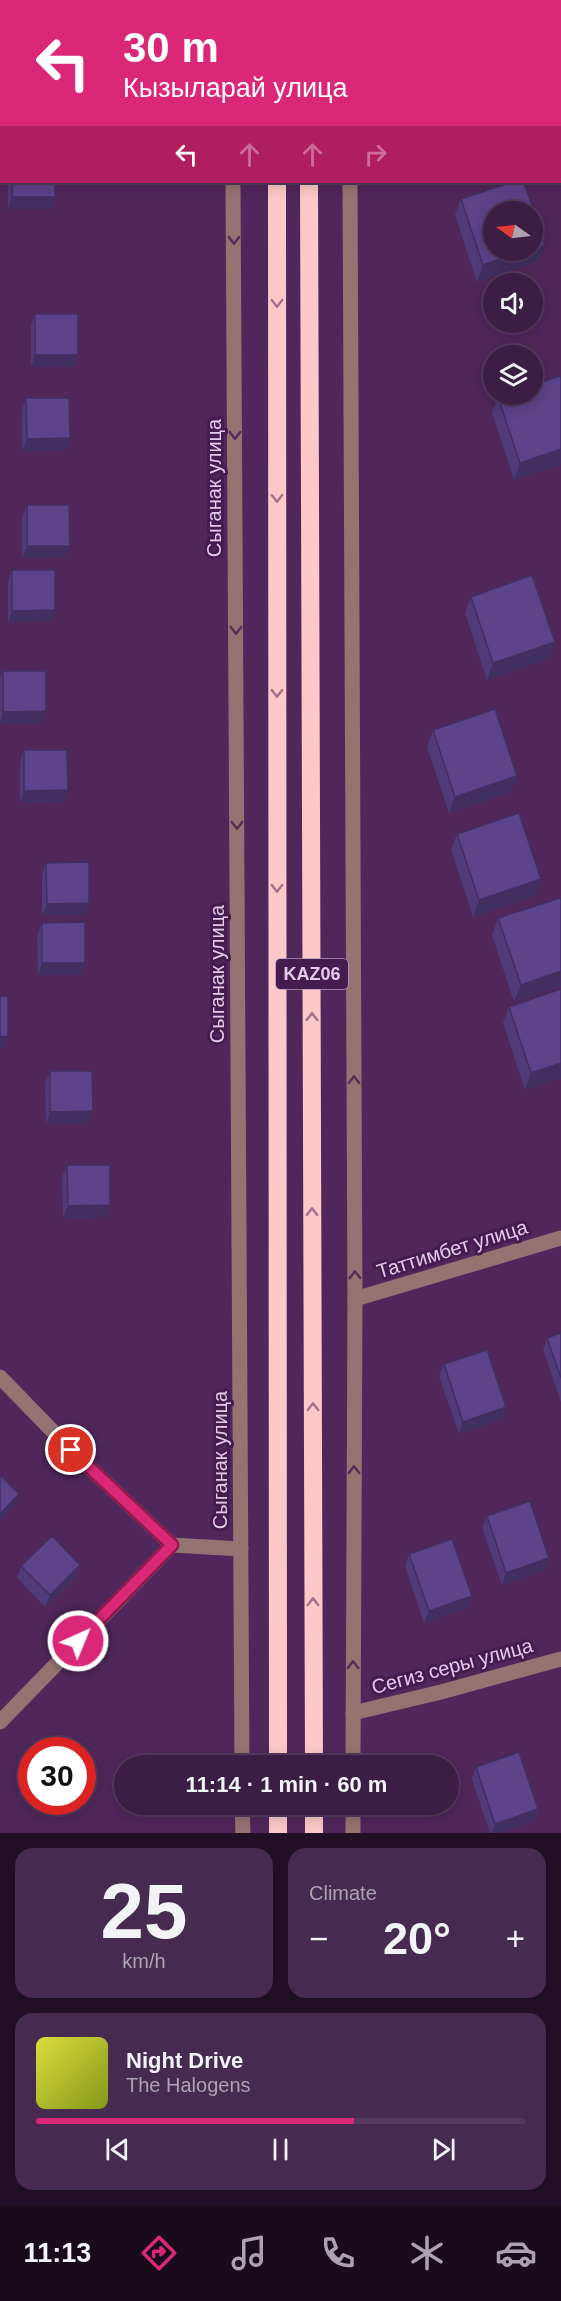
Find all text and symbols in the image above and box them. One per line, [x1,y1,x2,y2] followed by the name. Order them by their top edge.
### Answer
[24,24,102,102] icon: left
[123,24,219,71] text: 30 m
[123,73,348,103] text: Кызыларай улица
[170,138,203,171] icon: left
[233,138,266,171] icon: ahead
[296,138,329,171] icon: ahead
[359,138,392,171] icon: right
[483,201,543,261] north arrow
[483,201,543,405] map controls
[228,235,240,244] one-way arrow
[483,273,543,333] button: sound
[271,298,283,307] one-way arrow
[483,345,543,405] button: layers
[203,418,225,557] street label: Сыганак улица
[229,430,241,439] one-way arrow
[271,493,283,502] one-way arrow
[230,625,242,634] one-way arrow
[271,688,283,697] one-way arrow
[231,820,243,829] one-way arrow
[271,883,283,892] one-way arrow
[206,904,228,1043] street label: Сыганак улица
[276,959,348,989] road number: KАZ06
[306,1013,318,1022] one-way arrow
[348,1076,360,1085] one-way arrow
[306,1208,318,1217] one-way arrow
[374,1215,531,1282] street label: Таттимбет улица
[349,1271,361,1280] one-way arrow
[209,1390,231,1529] street label: Сыганак улица
[307,1403,319,1412] one-way arrow
[45,1424,96,1475] pin
[54,1433,87,1466] icon: arrive
[348,1466,360,1475] one-way arrow
[307,1598,319,1607] one-way arrow
[46,1609,110,1673] position arrow
[369,1634,536,1698] street label: Сегиз серы улица
[347,1661,359,1670] one-way arrow
[18,1737,96,1815] speed limit sign: 30
[186,1772,387,1797] text: 11:14 · 1 min · 60 m
[101,1867,187,1955] text: 25
[309,1882,377,1904] text: Climate
[383,1913,451,1964] text: 20°
[309,1920,328,1957] text: −
[506,1920,525,1957] text: +
[122,1950,166,1972] text: km/h
[126,2048,243,2073] text: Night Drive
[126,2074,251,2096] text: The Halogens
[101,2133,134,2166] icon: previous
[264,2133,297,2166] icon: pause
[427,2133,460,2166] icon: next
[138,2232,180,2274] icon: directions
[228,2232,270,2274] icon: music
[317,2232,359,2274] icon: phone
[406,2232,448,2274] icon: climate
[495,2232,537,2274] icon: car
[24,2238,91,2268] text: 11:13

